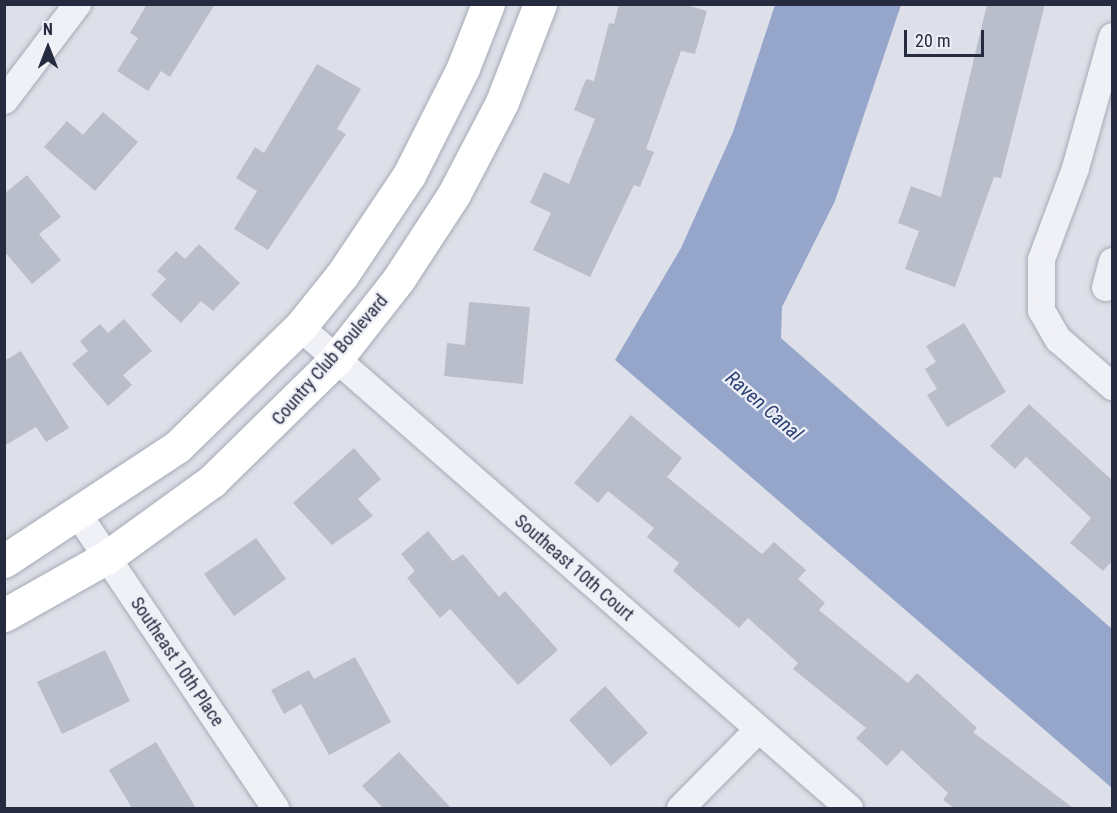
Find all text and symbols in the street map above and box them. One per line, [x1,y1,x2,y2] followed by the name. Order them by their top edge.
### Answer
[18,18,78,78] north arrow
[907,18,986,56] scale bar
[43,20,53,39] text: N
[915,30,950,51] text: 20 m
[267,290,393,430] street label: Country Club Boulevard
[721,366,807,446] water label: Raven Canal
[510,510,638,626] street label: Southeast 10th Court
[126,593,228,731] street label: Southeast 10th Place

